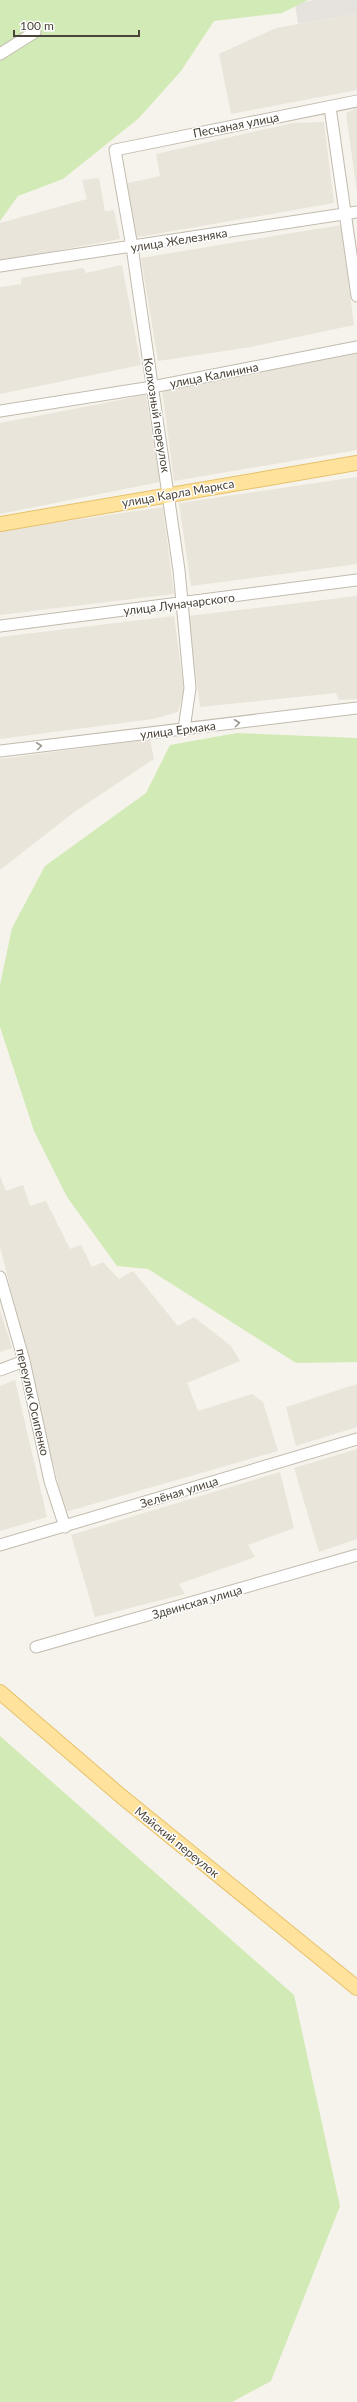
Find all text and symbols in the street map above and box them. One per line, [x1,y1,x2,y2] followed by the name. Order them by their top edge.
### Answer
[14,12,139,38] scale bar
[20,18,54,33] text: 100 m
[192,109,280,141] street label: Песчаная улица
[130,225,228,255] street label: улица Железняка
[141,357,174,474] street label: Колхозный переулок
[168,359,260,391] street label: улица Калинина
[121,476,235,510] street label: улица Карла Маркса
[122,590,236,618] street label: улица Луначарского
[139,718,217,742] street label: улица Ермака
[234,718,240,727] one-way arrow
[36,742,42,751] one-way arrow
[13,1347,53,1457] street label: переулок Осипенко
[138,1473,220,1511] street label: Зелёная улица
[150,1582,244,1622] street label: Здвинская улица
[132,1803,223,1881] street label: Майский переулок

